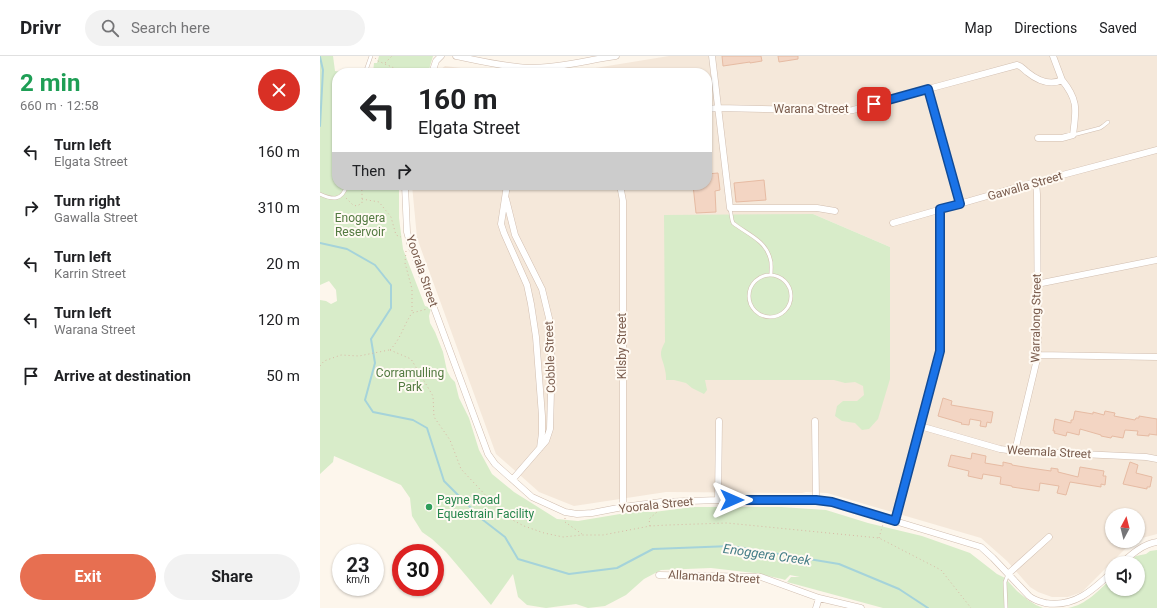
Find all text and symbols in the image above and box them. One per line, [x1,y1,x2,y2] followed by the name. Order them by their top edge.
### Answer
[85,10,365,46] search box
[20,16,61,39] text: Drivr
[99,17,121,39] icon: search
[131,19,210,37] text: Search here
[965,20,992,36] text: Map
[1014,20,1077,36] text: Directions
[1099,20,1137,36] text: Saved
[20,69,80,97] text: 2 min
[258,69,300,111] button: close
[418,83,497,116] text: 160 m
[352,84,404,136] icon: left
[857,87,891,121] pin
[863,93,885,115] icon: arrive
[20,98,99,113] text: 660 m · 12:58
[773,102,849,116] street label: Warana Street
[418,117,520,138] text: Elgata Street
[54,136,111,154] text: Turn left
[20,141,42,163] icon: left
[258,143,300,161] text: 160 m
[54,154,128,169] text: Elgata Street
[393,160,415,182] icon: right
[352,162,385,180] text: Then
[986,169,1064,203] street label: Gawalla Street
[54,192,120,210] text: Turn right
[20,197,42,219] icon: right
[258,199,300,217] text: 310 m
[54,210,138,225] text: Gawalla Street
[335,211,385,239] park label: Enoggera Reservoir
[403,233,441,309] street label: Yoorala Street
[54,248,111,266] text: Turn left
[20,253,42,275] icon: left
[266,255,300,273] text: 20 m
[54,266,126,281] text: Karrin Street
[1028,273,1044,363] street label: Warralong Street
[54,304,111,322] text: Turn left
[20,309,42,331] icon: left
[258,311,300,329] text: 120 m
[615,313,629,379] street label: Kilsby Street
[542,321,558,393] street label: Cobble Street
[54,322,135,337] text: Warana Street
[20,365,42,387] icon: arrive
[376,366,444,394] park label: Corramulling Park
[54,367,191,385] text: Arrive at destination
[266,367,300,385] text: 50 m
[1007,443,1092,461] street label: Weemala Street
[711,479,753,521] position arrow
[437,493,534,521] place label: Payne Road Equestrain Facility
[618,494,694,516] street label: Yoorala Street
[424,502,434,512] marker: Payne Road Equestrain Facility
[1105,508,1145,548] north arrow
[1105,508,1145,596] map controls
[722,541,812,568] water label: Enoggera Creek
[392,544,444,596] speed limit sign: 30
[347,553,369,577] text: 23
[20,554,156,600] button: Exit
[164,554,300,600] button: Share
[1105,556,1145,596] button: sound
[668,568,760,586] street label: Allamanda Street
[346,574,370,585] text: km/h

